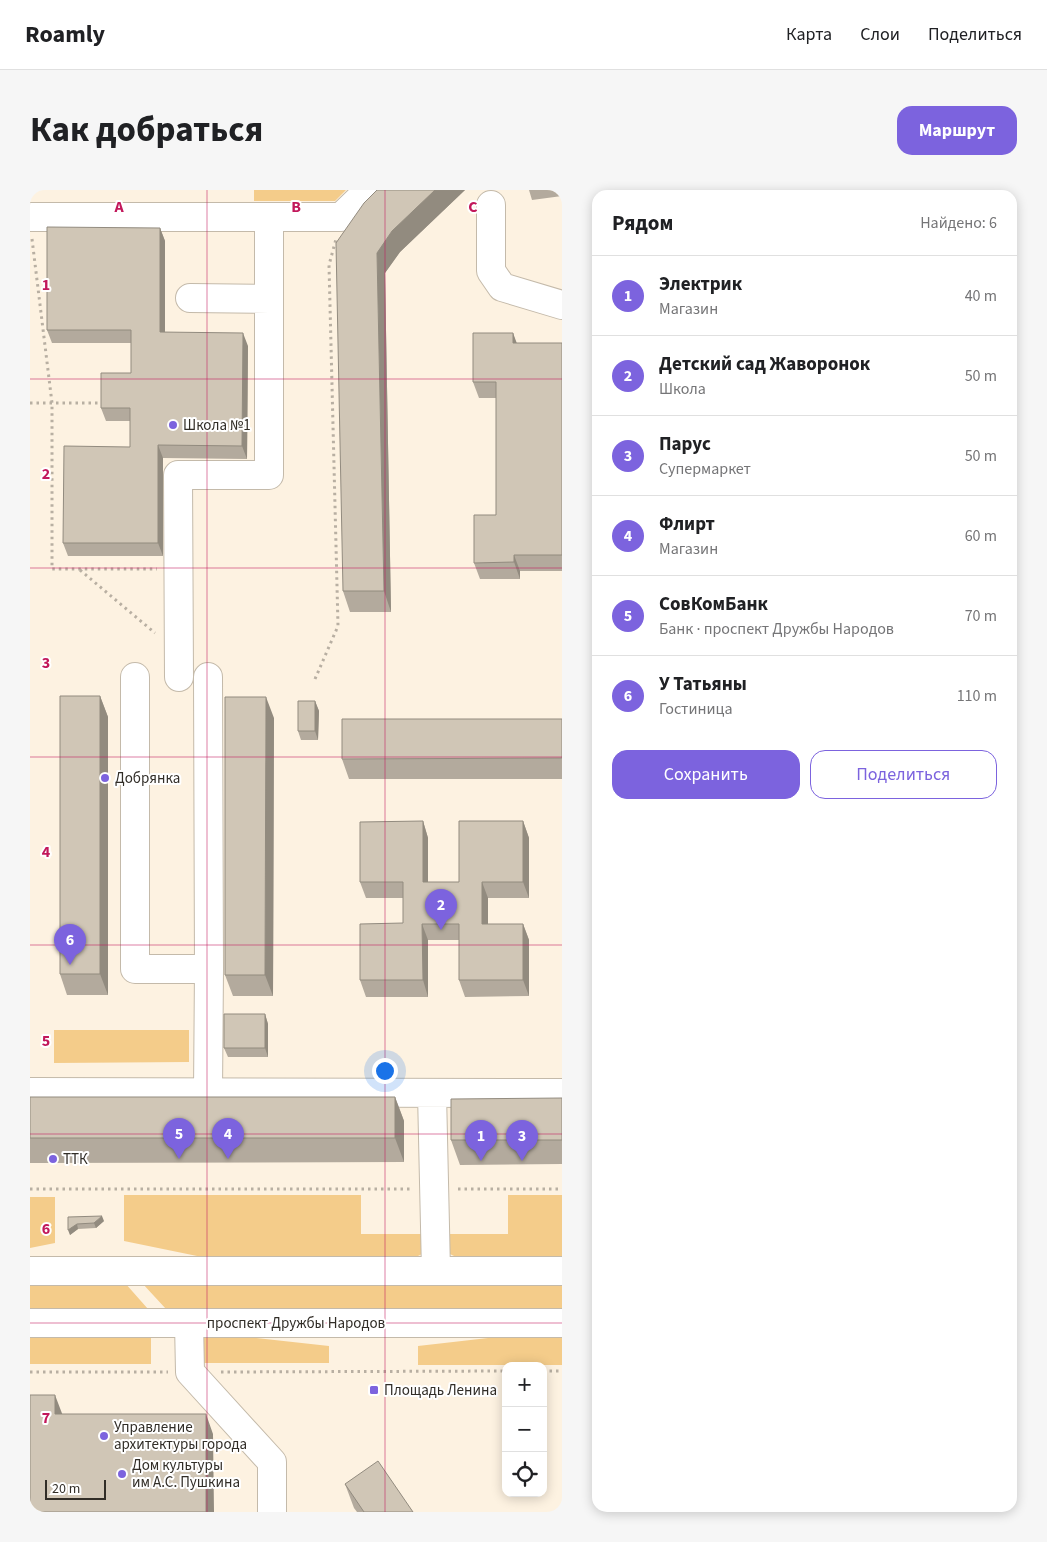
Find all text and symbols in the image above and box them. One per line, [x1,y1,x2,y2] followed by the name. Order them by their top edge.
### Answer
[25,17,105,52] text: Roamly
[786,22,832,47] text: Карта
[860,22,900,47] text: Слои
[928,22,1022,47] text: Поделиться
[30,105,263,155] text: Как добраться
[897,106,1017,155] button: Маршрут
[113,196,124,218] text: A
[291,196,301,218] text: B
[468,196,478,218] text: C
[612,208,673,238] text: Рядом
[920,212,997,234] text: Найдено: 6
[659,271,742,298] text: Электрик
[42,274,50,296] text: 1
[624,285,632,307] text: 1
[965,285,997,307] text: 40 m
[659,298,718,320] text: Магазин
[659,351,870,378] text: Детский сад Жаворонок
[624,365,632,387] text: 2
[965,365,997,387] text: 50 m
[659,378,706,400] text: Школа
[183,415,251,436] place label: Школа №1
[167,419,179,431] marker: Школа №1
[659,431,711,458] text: Парус
[624,445,632,467] text: 3
[965,445,997,467] text: 50 m
[659,458,751,480] text: Супермаркет
[42,463,50,485] text: 2
[659,511,715,538] text: Флирт
[624,525,632,547] text: 4
[965,525,997,547] text: 60 m
[659,538,718,560] text: Магазин
[659,591,768,618] text: СовКомБанк
[624,605,632,627] text: 5
[965,605,997,627] text: 70 m
[659,618,894,640] text: Банк · проспект Дружбы Народов
[42,652,50,674] text: 3
[659,671,747,698] text: У Татьяны
[624,685,632,707] text: 6
[957,685,997,707] text: 110 m
[659,698,733,720] text: Гостиница
[612,750,800,799] button: Сохранить
[810,750,997,799] button: Поделиться
[115,768,180,789] place label: Добрянка
[99,772,111,784] marker: Добрянка
[42,841,51,863] text: 4
[425,889,457,930] pin: 2
[54,924,86,965] pin: 6
[42,1030,50,1052] text: 5
[372,1058,398,1084] your location
[163,1118,195,1159] pin: 5
[212,1118,244,1159] pin: 4
[465,1120,497,1161] pin: 1
[506,1120,538,1161] pin: 3
[63,1149,88,1170] place label: ТТК
[47,1153,59,1165] marker: ТТК
[42,1218,50,1240] text: 6
[207,1313,386,1334] street label: проспект Дружбы Народов
[502,1362,547,1497] map controls
[502,1362,547,1407] button: +
[384,1380,497,1401] place label: Площадь Ленина
[368,1384,380,1396] marker: Площадь Ленина
[42,1407,50,1429] text: 7
[502,1407,547,1452] button: −
[114,1417,247,1455] place label: Управление архитектуры города
[98,1430,110,1442] marker: Управление архитектуры города
[502,1452,547,1497] button: locate
[132,1455,240,1493] place label: Дом культуры им А.С. Пушкина
[116,1468,128,1480] marker: Дом культуры им А.С. Пушкина
[45,1477,106,1500] scale bar
[52,1479,80,1499] text: 20 m

